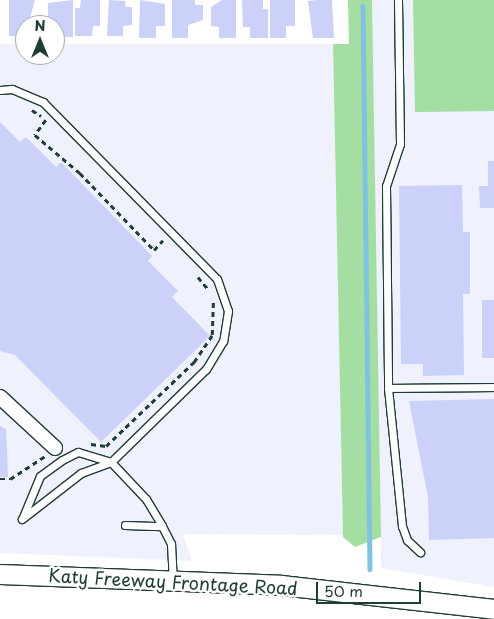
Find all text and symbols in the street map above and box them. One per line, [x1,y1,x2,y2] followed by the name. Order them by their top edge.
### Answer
[15,15,65,65] north arrow
[34,15,46,36] text: N
[46,565,300,599] street label: Katy Freeway Frontage Road
[319,572,424,604] scale bar
[324,579,363,602] text: 50 m

